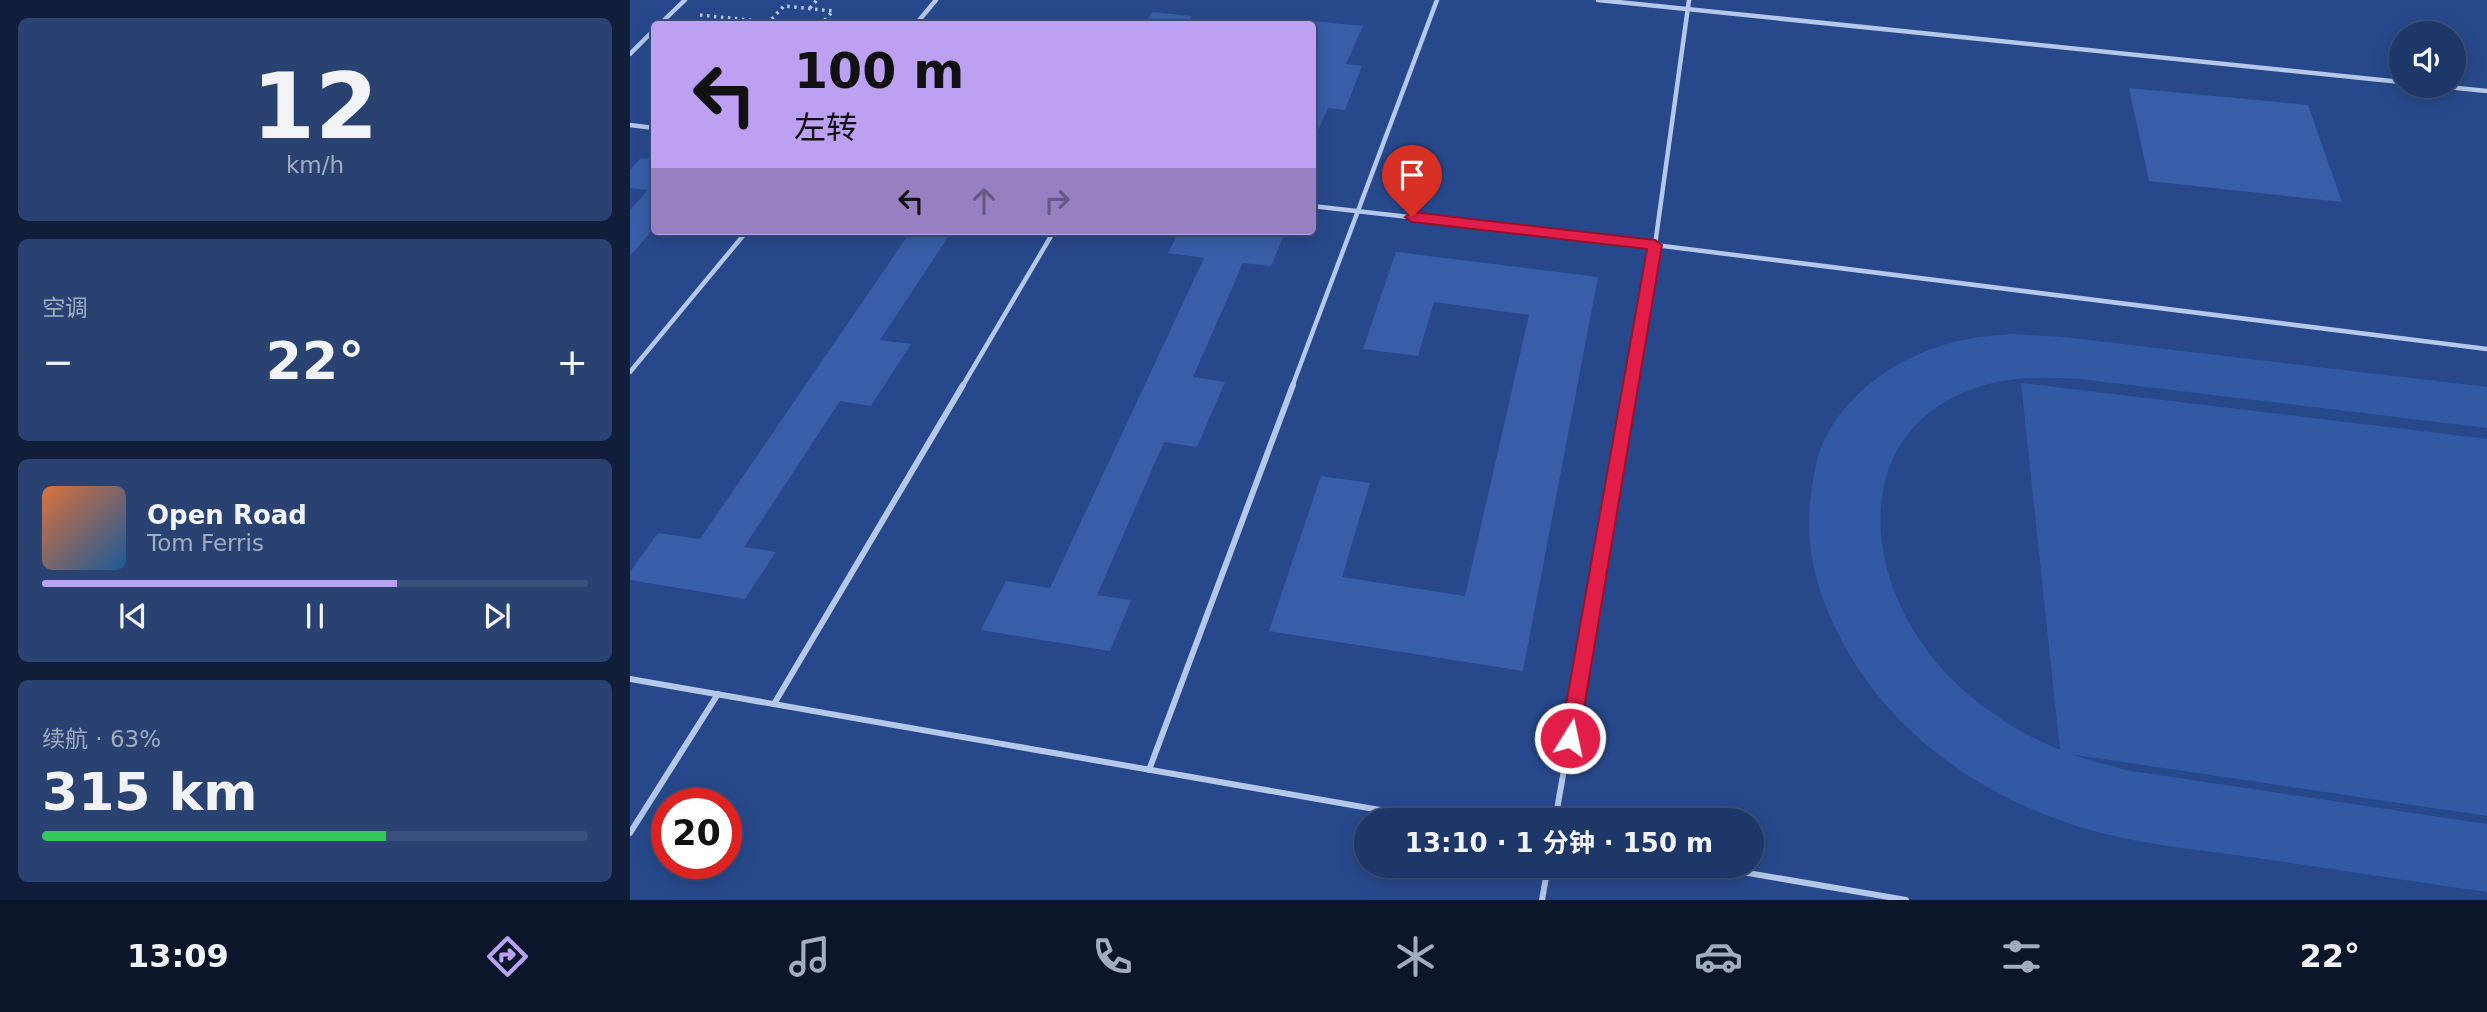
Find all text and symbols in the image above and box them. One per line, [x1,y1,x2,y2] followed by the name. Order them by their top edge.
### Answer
[2389,21,2466,98] map controls
[2389,21,2466,98] button: sound
[794,43,964,100] text: 100 m
[679,49,770,140] icon: left
[252,54,378,159] text: 12
[794,109,858,147] text: 左转
[1382,145,1442,217] pin
[286,152,344,178] text: km/h
[1393,156,1431,194] icon: arrive
[892,182,930,220] icon: left
[965,182,1003,220] icon: ahead
[1038,182,1076,220] icon: right
[42,295,88,321] text: 空调
[266,331,364,391] text: 22°
[42,340,74,384] text: −
[556,340,588,384] text: +
[147,500,307,530] text: Open Road
[147,530,264,556] text: Tom Ferris
[114,597,152,635] icon: previous
[296,597,334,635] icon: pause
[478,597,516,635] icon: next
[1533,701,1607,775] position arrow
[42,726,161,752] text: 续航 · 63%
[42,762,257,822] text: 315 km
[651,788,742,879] speed limit sign: 20
[1405,828,1713,858] text: 13:10 · 1 分钟 · 150 m
[483,932,532,981] icon: directions
[785,932,834,981] icon: music
[1088,932,1137,981] icon: phone
[1391,932,1440,981] icon: climate
[1694,932,1743,981] icon: car
[1997,932,2046,981] icon: filters
[127,937,229,975] text: 13:09
[2299,937,2360,975] text: 22°

